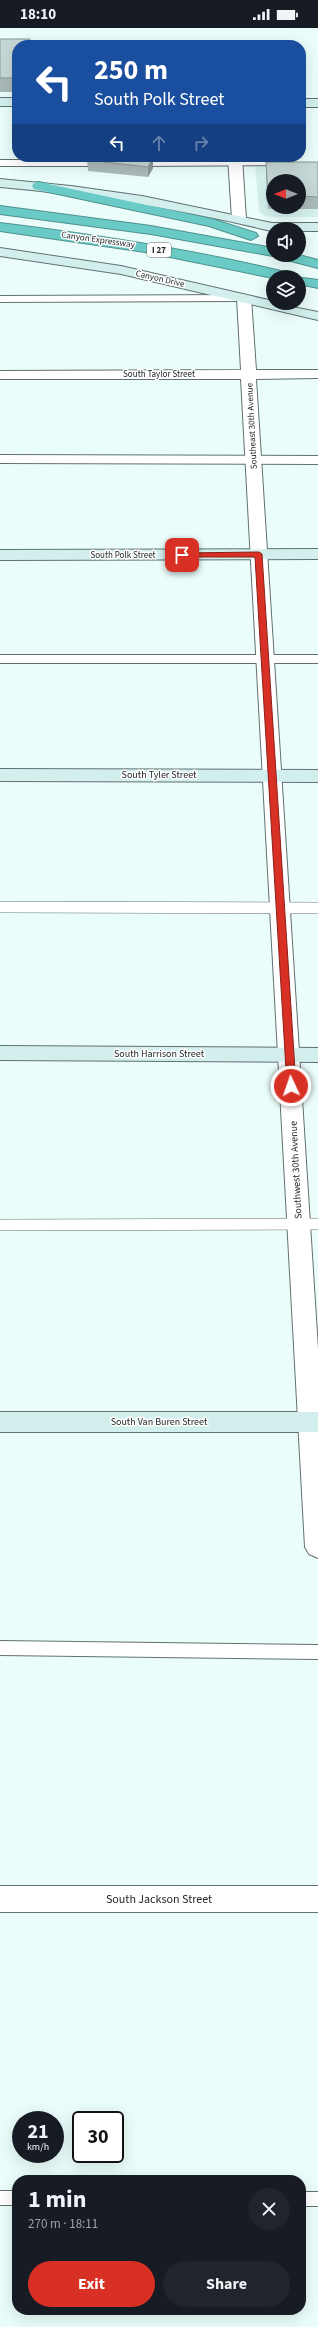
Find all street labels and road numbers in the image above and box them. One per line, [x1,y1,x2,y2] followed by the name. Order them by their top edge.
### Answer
[60,228,136,252] street label: Canyon Expressway
[147,243,171,257] road number: I 27
[134,267,186,291] street label: Canyon Drive
[123,368,195,381] street label: South Taylor Street
[243,382,261,469] street label: Southeast 30th Avenue
[90,549,156,562] street label: South Polk Street
[122,768,197,782] street label: South Tyler Street
[114,1047,205,1061] street label: South Harrison Street
[286,1121,306,1219] street label: Southwest 30th Avenue
[111,1415,208,1429] street label: South Van Buren Street
[106,1891,212,1908] street label: South Jackson Street

